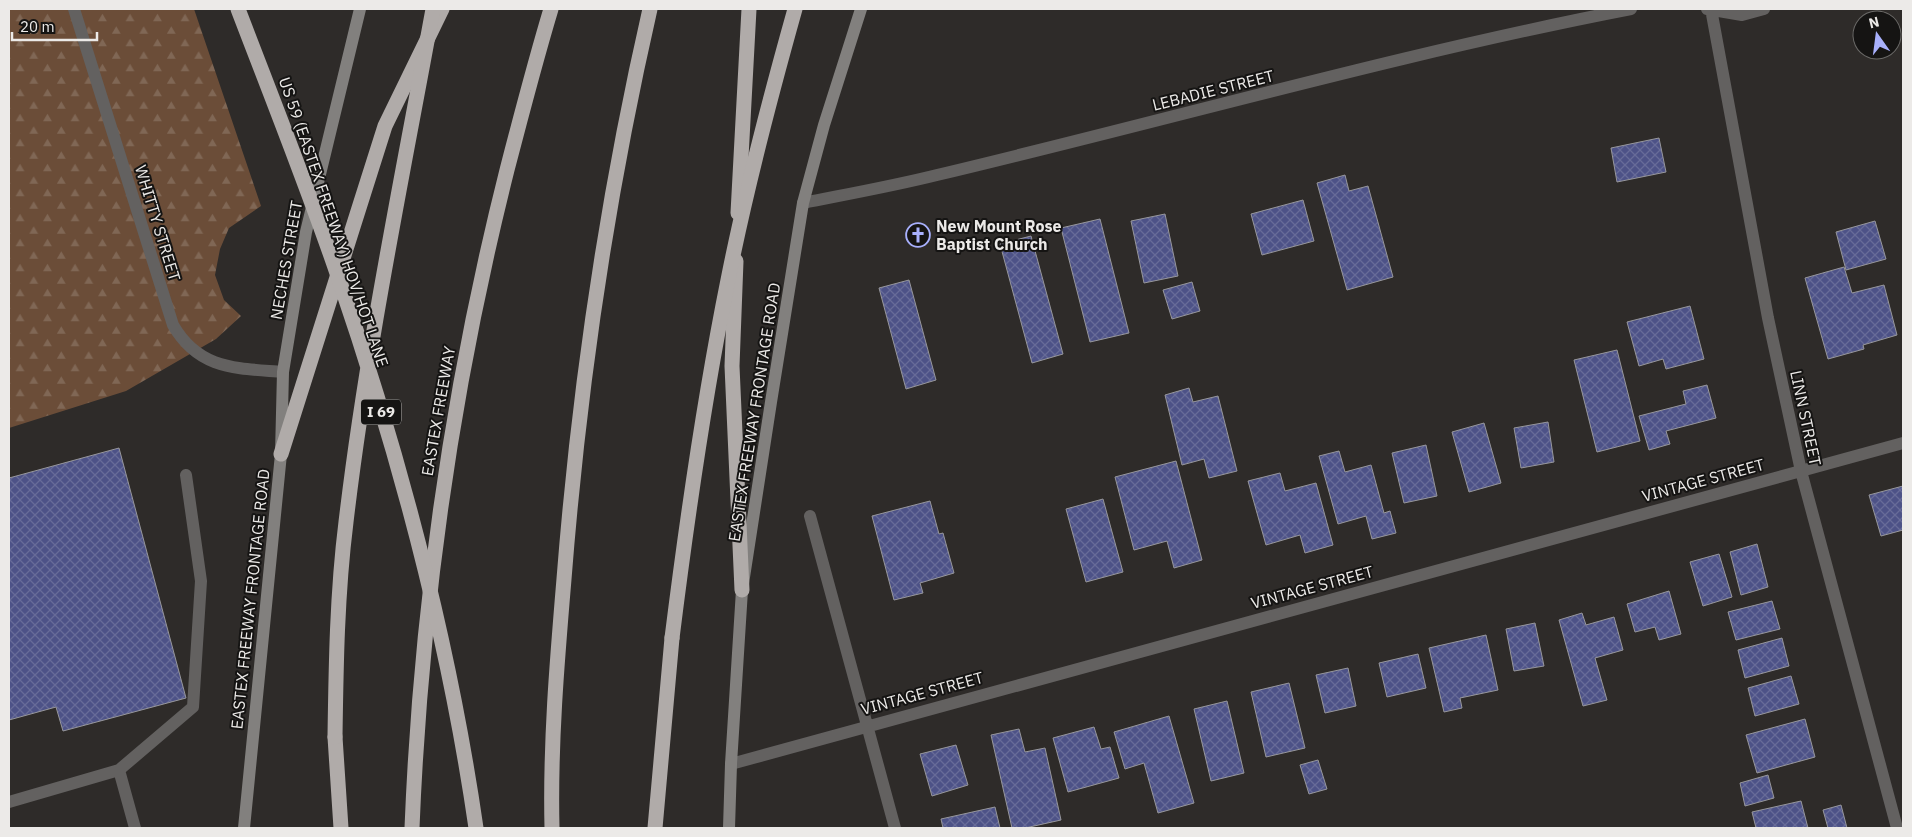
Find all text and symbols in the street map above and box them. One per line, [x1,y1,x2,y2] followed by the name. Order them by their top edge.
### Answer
[12,10,98,42] scale bar
[1852,10,1902,60] north arrow
[1867,12,1881,32] text: N
[20,17,55,36] text: 20 m
[1150,65,1276,115] street label: LEBADIE STREET
[275,74,393,370] street label: US 59 (EASTEX FREEWAY) HOV/HOT LANE
[131,163,185,283] street label: WHITTY STREET
[266,199,306,321] street label: NECHES STREET
[936,216,1061,254] place label: New Mount Rose Baptist Church
[905,222,931,248] church icon: New Mount Rose Baptist Church
[724,281,784,543] street label: EASTEX FREEWAY FRONTAGE ROAD
[417,344,459,478] street label: EASTEX FREEWAY
[1786,368,1826,468] street label: LINN STREET
[361,400,401,424] road number: I 69
[1640,454,1766,506] street label: VINTAGE STREET
[226,468,274,730] street label: EASTEX FREEWAY FRONTAGE ROAD
[1249,561,1375,613] street label: VINTAGE STREET
[859,667,985,719] street label: VINTAGE STREET

